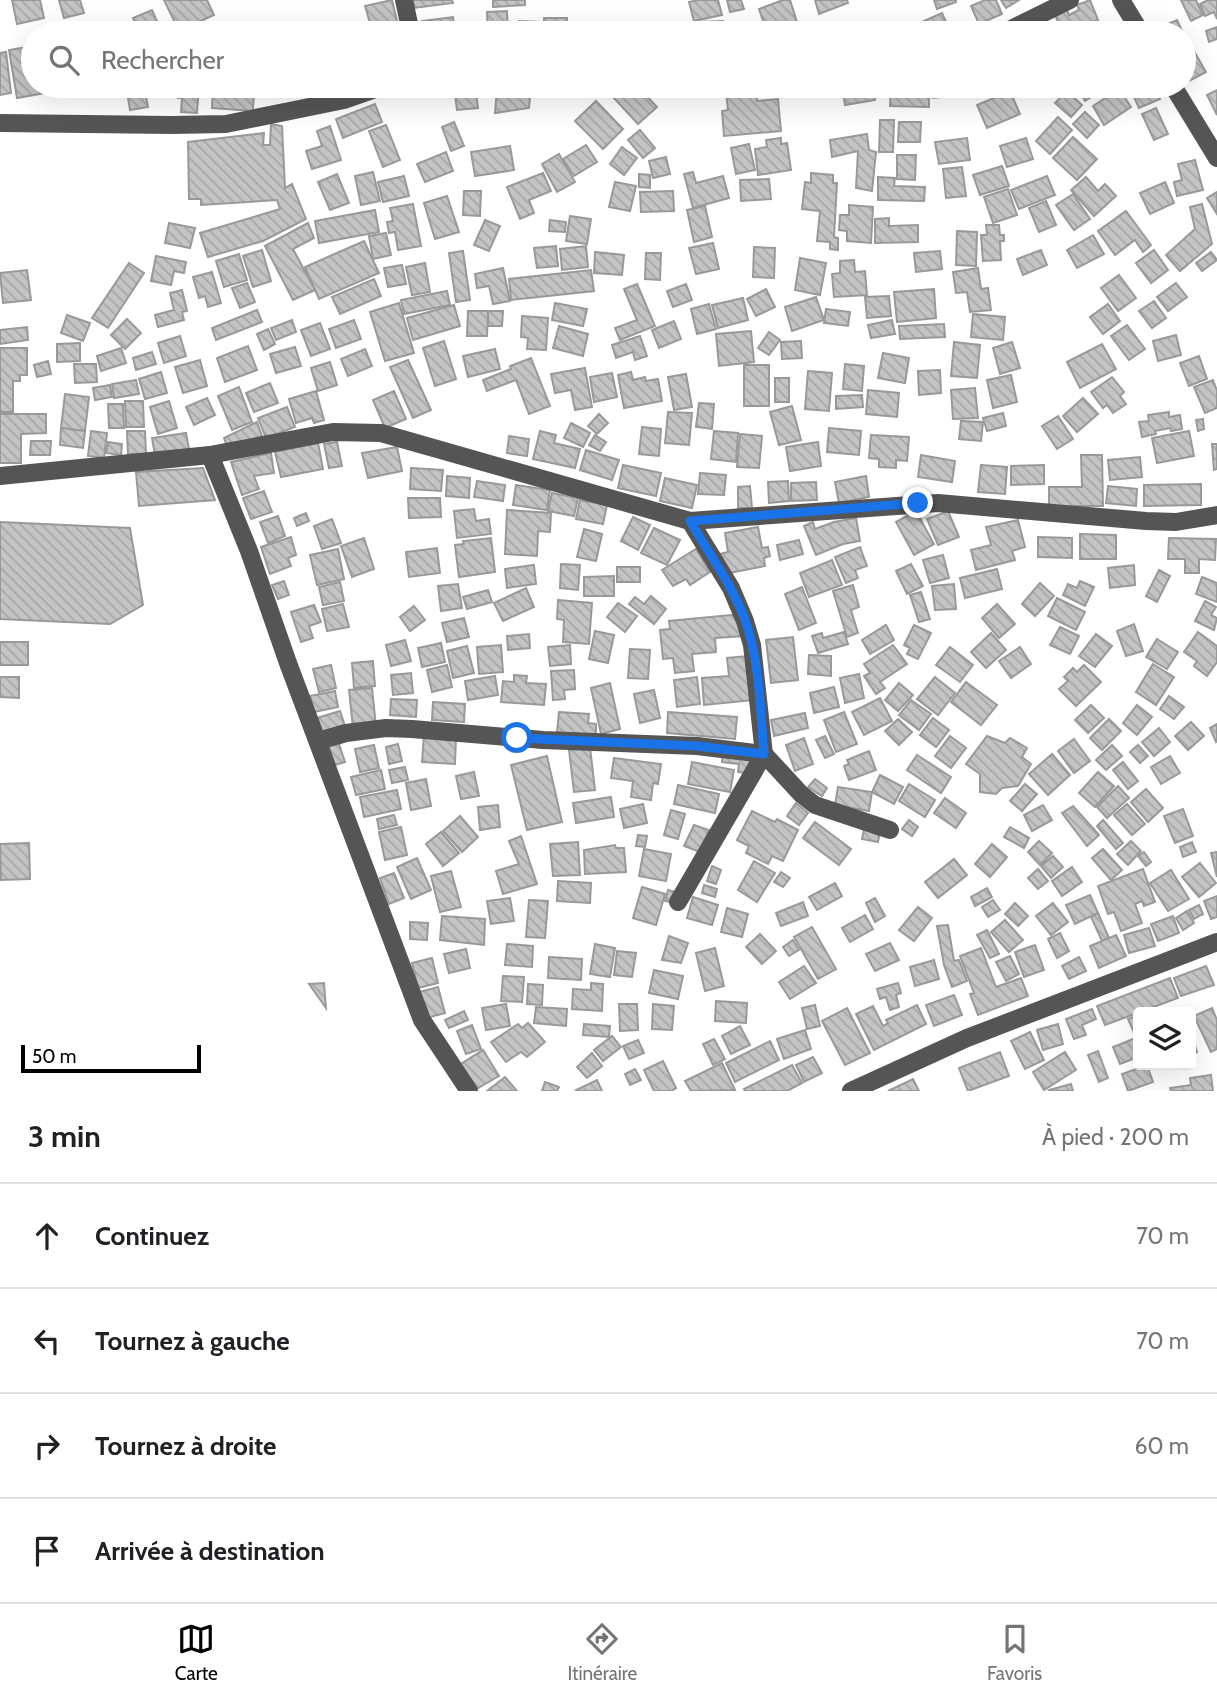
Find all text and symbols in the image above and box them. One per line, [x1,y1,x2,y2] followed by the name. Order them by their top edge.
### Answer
[21,21,1196,98] search box
[45,41,83,79] icon: search
[101,44,224,76] text: Rechercher
[902,487,933,518] route end
[501,722,532,753] route start
[1133,1007,1196,1070] map controls
[1133,1007,1196,1070] button: layers
[21,1042,201,1074] scale bar
[32,1045,76,1068] text: 50 m
[28,1118,101,1155] text: 3 min
[1042,1123,1189,1151] text: À pied · 200 m
[28,1217,66,1255] icon: ahead
[95,1220,209,1252] text: Continuez
[1136,1222,1189,1250] text: 70 m
[28,1322,66,1360] icon: left
[95,1325,290,1357] text: Tournez à gauche
[1136,1327,1189,1355] text: 70 m
[28,1427,66,1465] icon: right
[95,1430,277,1462] text: Tournez à droite
[1135,1432,1189,1460] text: 60 m
[28,1532,66,1570] icon: arrive
[95,1535,325,1567] text: Arrivée à destination
[175,1620,218,1685] tab: Carte
[567,1620,637,1685] tab: Itinéraire
[987,1620,1042,1685] tab: Favoris

